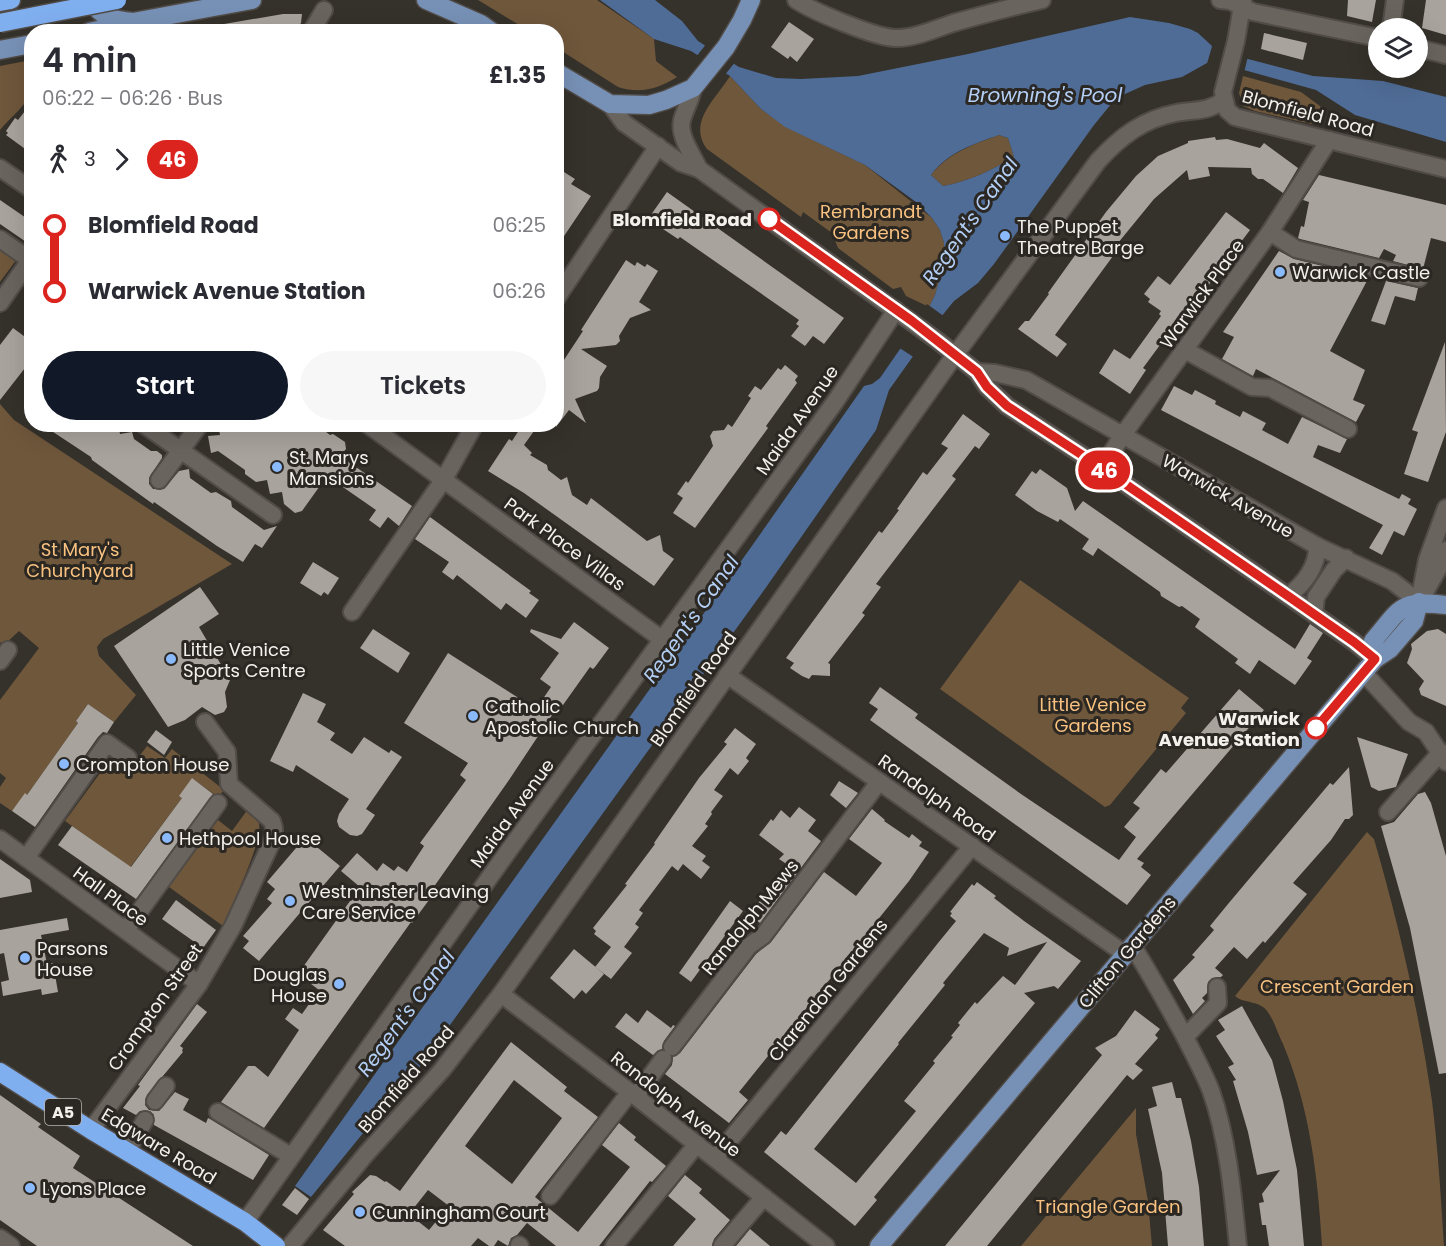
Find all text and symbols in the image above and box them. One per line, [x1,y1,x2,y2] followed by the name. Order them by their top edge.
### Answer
[1368,18,1428,78] map controls
[1368,18,1428,78] button: layers
[42,37,137,84] text: 4 min
[489,60,546,91] text: £1.35
[968,81,1122,109] water label: Browning's Pool
[1239,83,1377,143] street label: Blomfield Road
[42,84,223,112] text: 06:22 – 06:26 · Bus
[42,143,75,176] icon: walk
[105,143,138,176] icon: forward
[84,145,96,173] text: 3
[159,145,186,174] text: 46
[915,151,1025,291] water label: Regent's Canal
[820,199,922,245] park label: Rembrandt Gardens
[612,207,752,232] place label: Blomfield Road
[758,208,780,230] marker: Blomfield Road
[88,210,259,241] text: Blomfield Road
[492,211,546,239] text: 06:25
[1017,214,1144,260] place label: The Puppet Theatre Barge
[998,229,1012,243] marker: The Puppet Theatre Barge
[1154,234,1250,354] street label: Warwick Place
[1292,260,1430,285] place label: Warwick Castle
[1273,265,1287,279] marker: Warwick Castle
[88,276,366,307] text: Warwick Avenue Station
[492,277,546,305] text: 06:26
[42,351,288,420] button: Start
[300,351,546,420] button: Tickets
[750,360,844,480] street label: Maida Avenue
[289,445,374,491] place label: St. Marys Mansions
[1158,448,1298,544] street label: Warwick Avenue
[1077,450,1131,490] line badge: 46
[1090,456,1118,485] text: 46
[270,460,284,474] marker: St. Marys Mansions
[499,491,631,597] street label: Park Place Villas
[26,537,134,583] park label: St Mary's Churchyard
[636,549,746,689] water label: Regent's Canal
[644,626,742,752] street label: Blomfield Road
[183,637,306,683] place label: Little Venice Sports Centre
[164,652,178,666] marker: Little Venice Sports Centre
[1039,692,1147,738] park label: Little Venice Gardens
[485,694,639,740] place label: Catholic Apostolic Church
[1158,706,1301,752] place label: Warwick Avenue Station
[466,709,480,723] marker: Catholic Apostolic Church
[1305,717,1327,739] marker: Warwick Avenue Station
[873,748,1001,848] street label: Randolph Road
[76,752,229,777] place label: Crompton House
[464,754,560,872] street label: Maida Avenue
[57,757,71,771] marker: Crompton House
[179,826,321,851] place label: Hethpool House
[160,831,174,845] marker: Hethpool House
[696,854,804,980] street label: Randolph Mews
[68,860,154,932] street label: Hall Place
[302,879,489,925] place label: Westminster Leaving Care Service
[1072,890,1182,1014] street label: Clifton Gardens
[283,894,297,908] marker: Westminster Leaving Care Service
[763,913,893,1067] street label: Clarendon Gardens
[37,936,108,982] place label: Parsons House
[102,938,208,1076] street label: Crompton Street
[350,944,462,1082] water label: Regent's Canal
[18,951,32,965] marker: Parsons House
[253,962,327,1008] place label: Douglas House
[1260,974,1414,999] park label: Crescent Garden
[332,977,346,991] marker: Douglas House
[352,1020,460,1138] street label: Blomfield Road
[606,1045,746,1163] street label: Randolph Avenue
[45,1099,81,1125] road number: A5
[97,1102,221,1190] street label: Edgware Road
[42,1176,146,1201] place label: Lyons Place
[23,1181,37,1195] marker: Lyons Place
[1036,1194,1180,1219] park label: Triangle Garden
[372,1200,546,1225] place label: Cunningham Court
[353,1205,367,1219] marker: Cunningham Court

